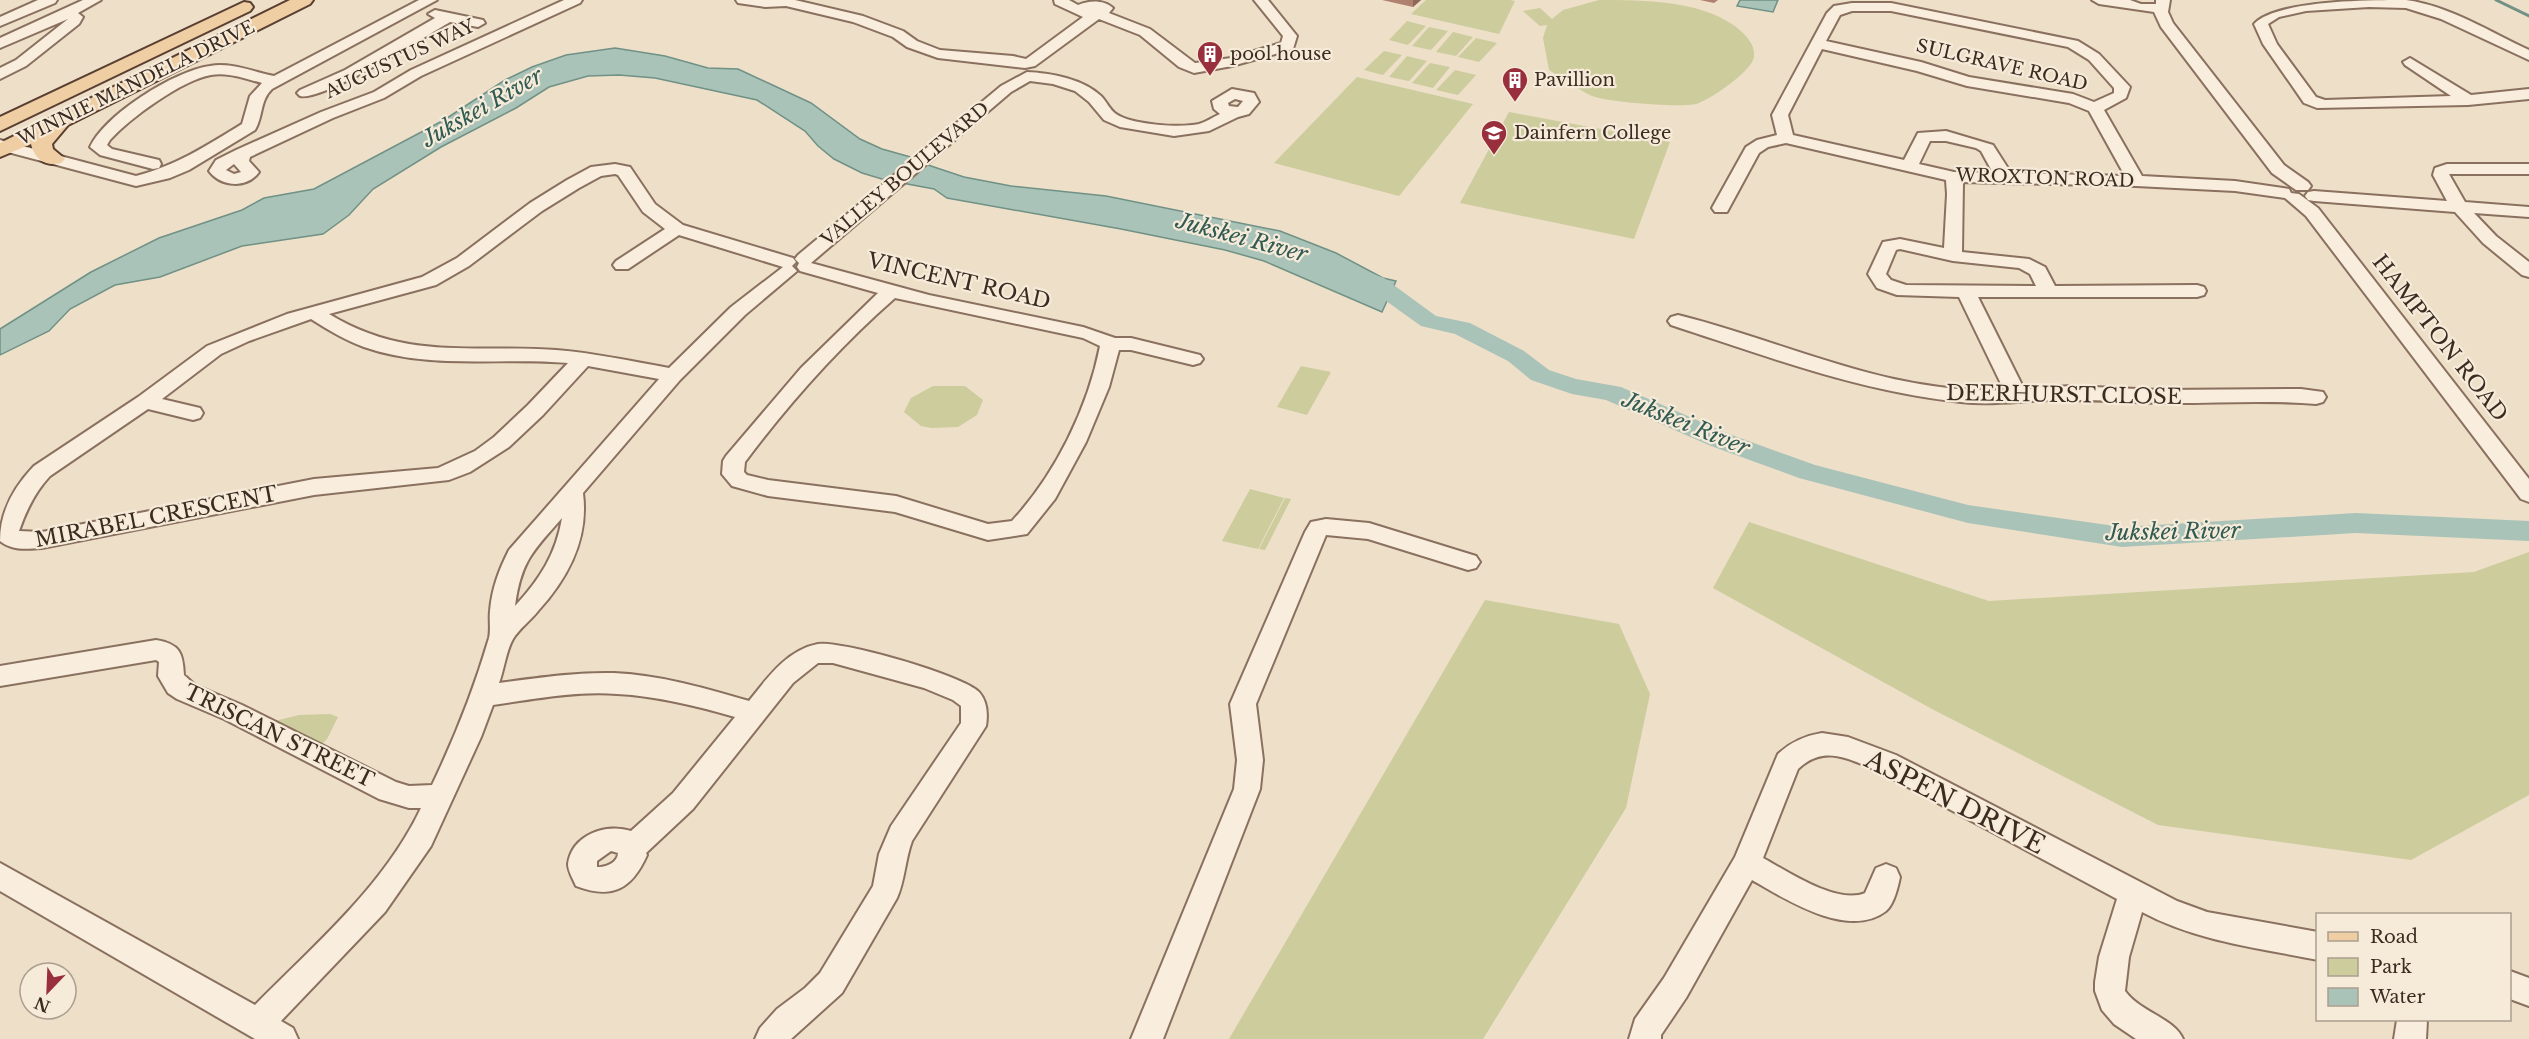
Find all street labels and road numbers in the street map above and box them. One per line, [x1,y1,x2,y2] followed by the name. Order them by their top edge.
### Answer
[321,14,479,104] street label: AUGUSTUS WAY
[13,16,258,151] street label: WINNIE MANDELA DRIVE
[1914,35,2090,95] street label: SULGRAVE ROAD
[816,97,993,251] street label: VALLEY BOULEVARD
[1954,164,2135,192] street label: WROXTON ROAD
[864,247,1053,315] street label: VINCENT ROAD
[2367,249,2513,427] street label: HAMPTON ROAD
[1946,380,2182,410] street label: DEERHURST CLOSE
[33,481,280,553] street label: MIRABEL CRESCENT
[180,679,378,793] street label: TRISCAN STREET
[1859,742,2050,861] street label: ASPEN DRIVE

